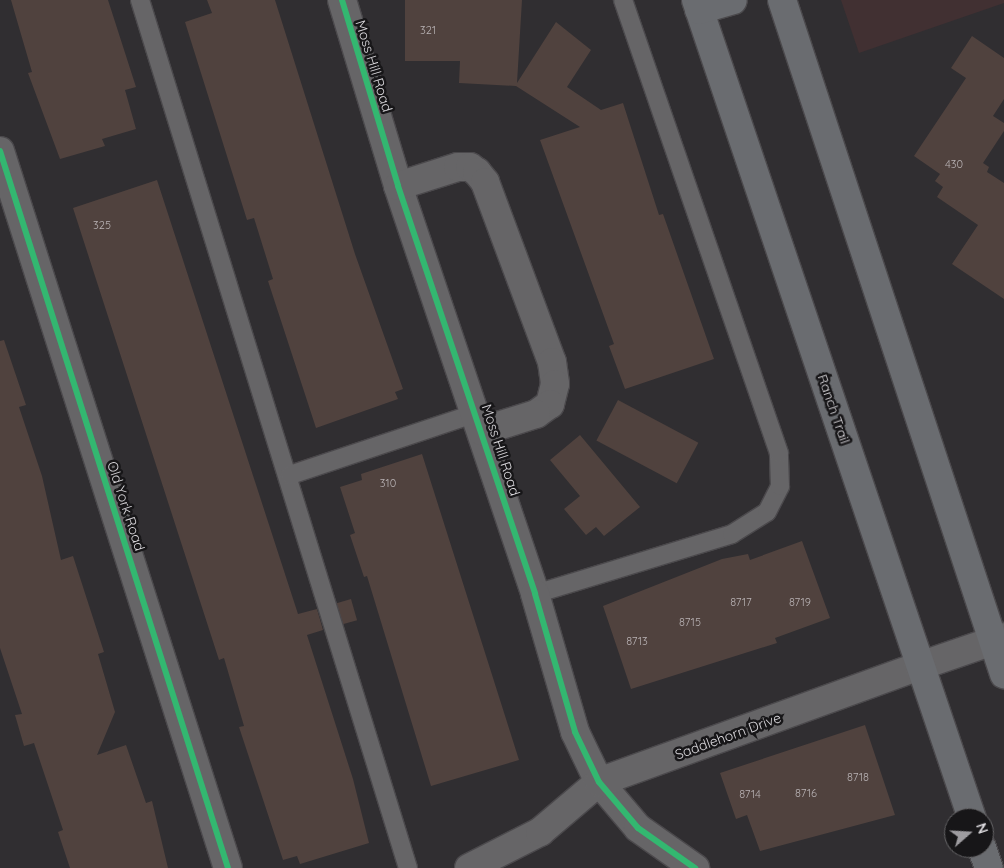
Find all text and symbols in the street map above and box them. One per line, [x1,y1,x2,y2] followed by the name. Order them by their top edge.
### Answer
[352,18,396,114] street label: Moss Hill Road
[420,23,436,37] house number: 321
[945,157,963,171] house number: 430
[93,218,111,232] house number: 325
[814,372,854,446] street label: Ranch Trail
[478,402,524,498] street label: Moss Hill Road
[104,459,148,553] street label: Old York Road
[380,476,396,490] house number: 310
[730,595,752,609] house number: 8717
[789,595,811,609] house number: 8719
[679,615,701,629] house number: 8715
[626,634,648,648] house number: 8713
[673,709,783,763] street label: Saddlehorn Drive
[847,770,869,784] house number: 8718
[795,786,817,800] house number: 8716
[739,787,761,801] house number: 8714
[944,808,994,858] north arrow
[972,821,992,836] text: N

